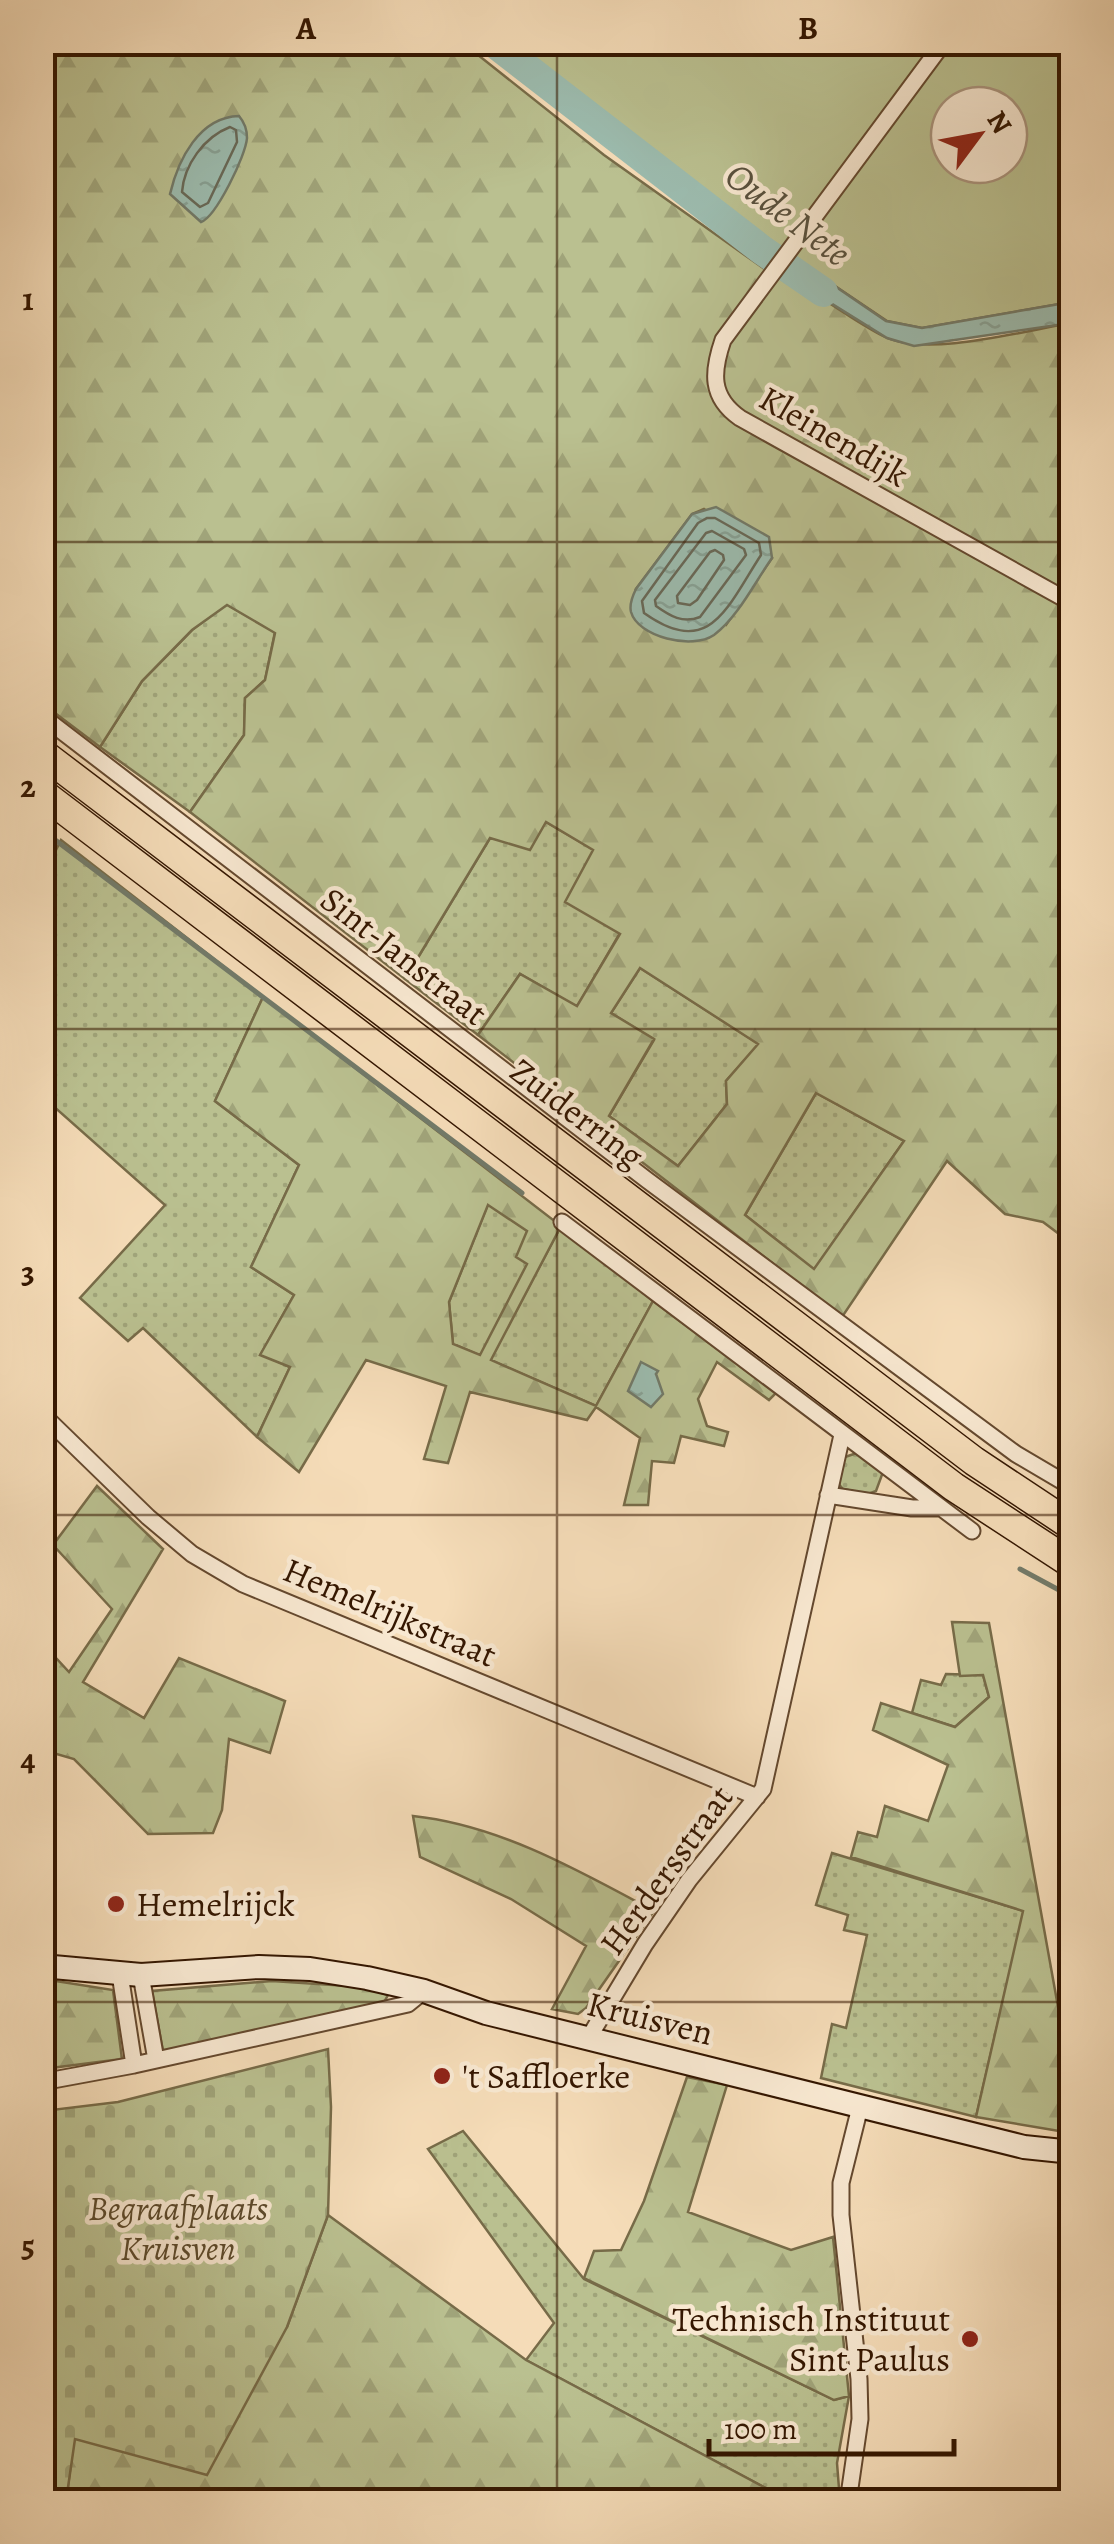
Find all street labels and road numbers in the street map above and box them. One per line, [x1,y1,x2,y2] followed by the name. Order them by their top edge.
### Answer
[751,374,917,498] street label: Kleinendijk
[311,876,497,1036] street label: Sint-Janstraat
[500,1047,654,1179] street label: Zuiderring
[276,1546,504,1678] street label: Hemelrijkstraat
[588,1775,744,1965] street label: Herdersstraat
[582,1979,718,2057] street label: Kruisven

